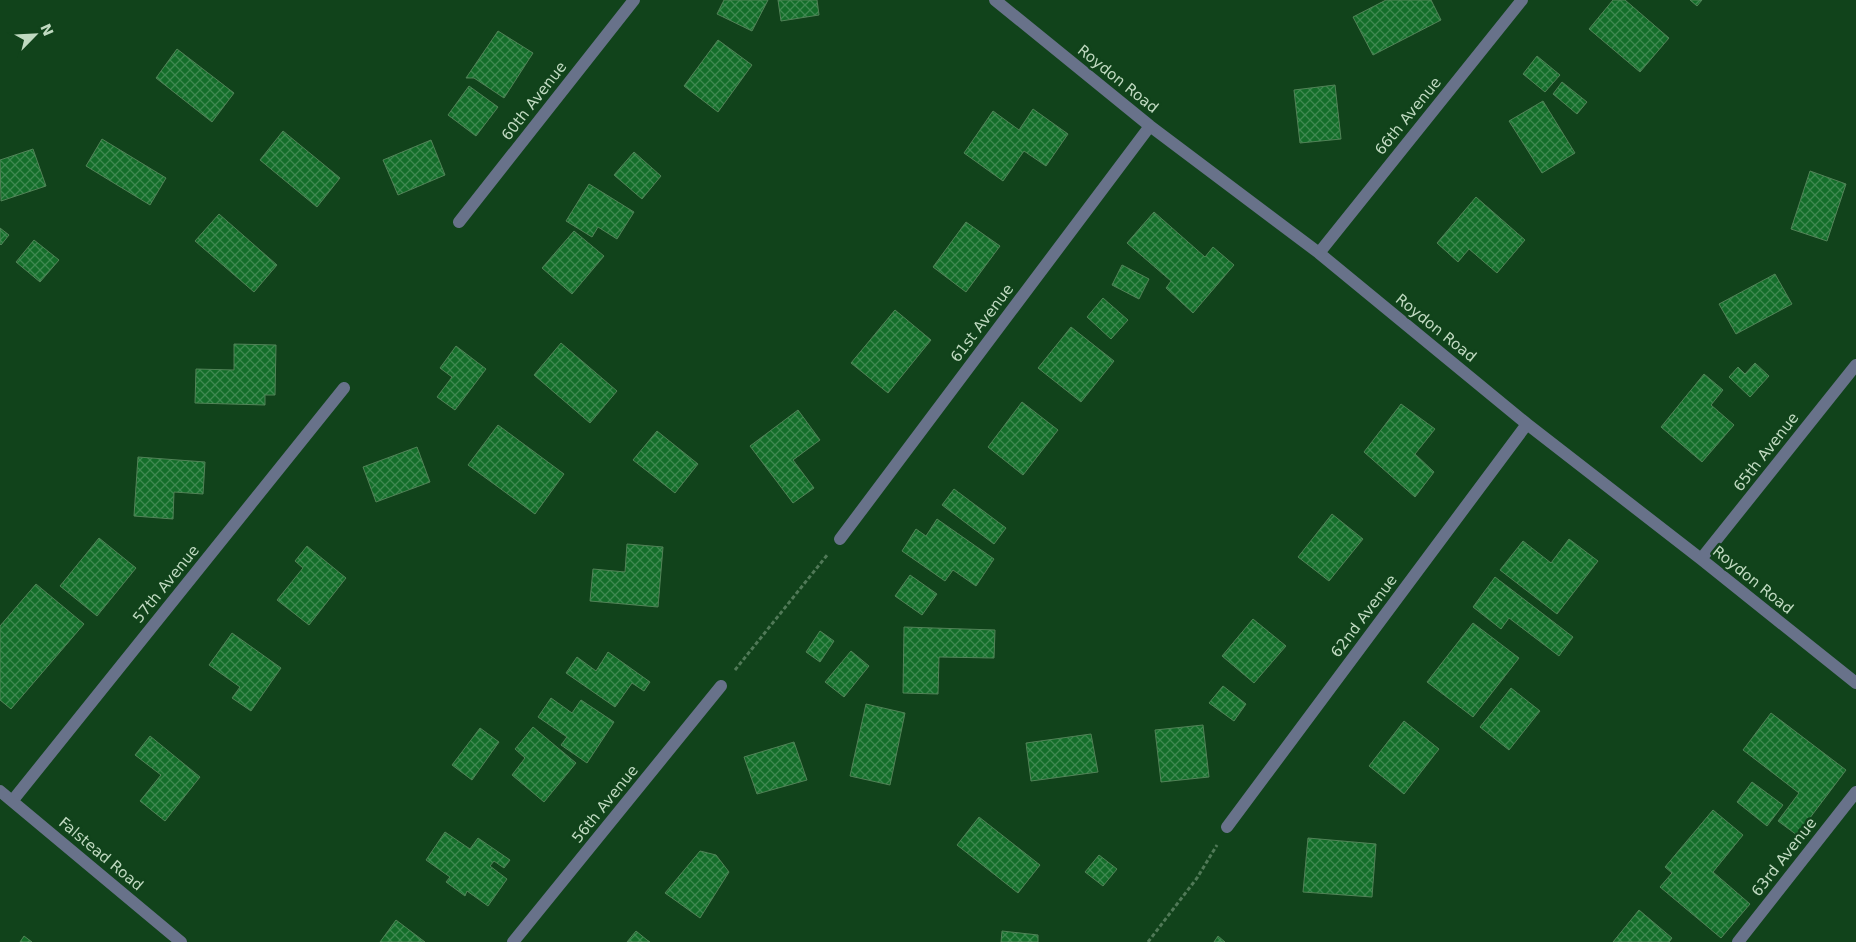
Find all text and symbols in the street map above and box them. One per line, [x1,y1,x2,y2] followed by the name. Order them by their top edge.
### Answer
[10,10,60,60] north arrow
[37,21,57,38] text: N
[1074,41,1162,117] street label: Roydon Road
[498,58,570,144] street label: 60th Avenue
[1371,73,1445,159] street label: 66th Avenue
[947,280,1017,366] street label: 61st Avenue
[1392,290,1480,366] street label: Roydon Road
[1730,409,1802,495] street label: 65th Avenue
[129,541,203,627] street label: 57th Avenue
[1709,542,1797,618] street label: Roydon Road
[1327,571,1401,661] street label: 62nd Avenue
[568,761,642,847] street label: 56th Avenue
[55,813,147,895] street label: Falstead Road
[1748,814,1820,900] street label: 63rd Avenue

